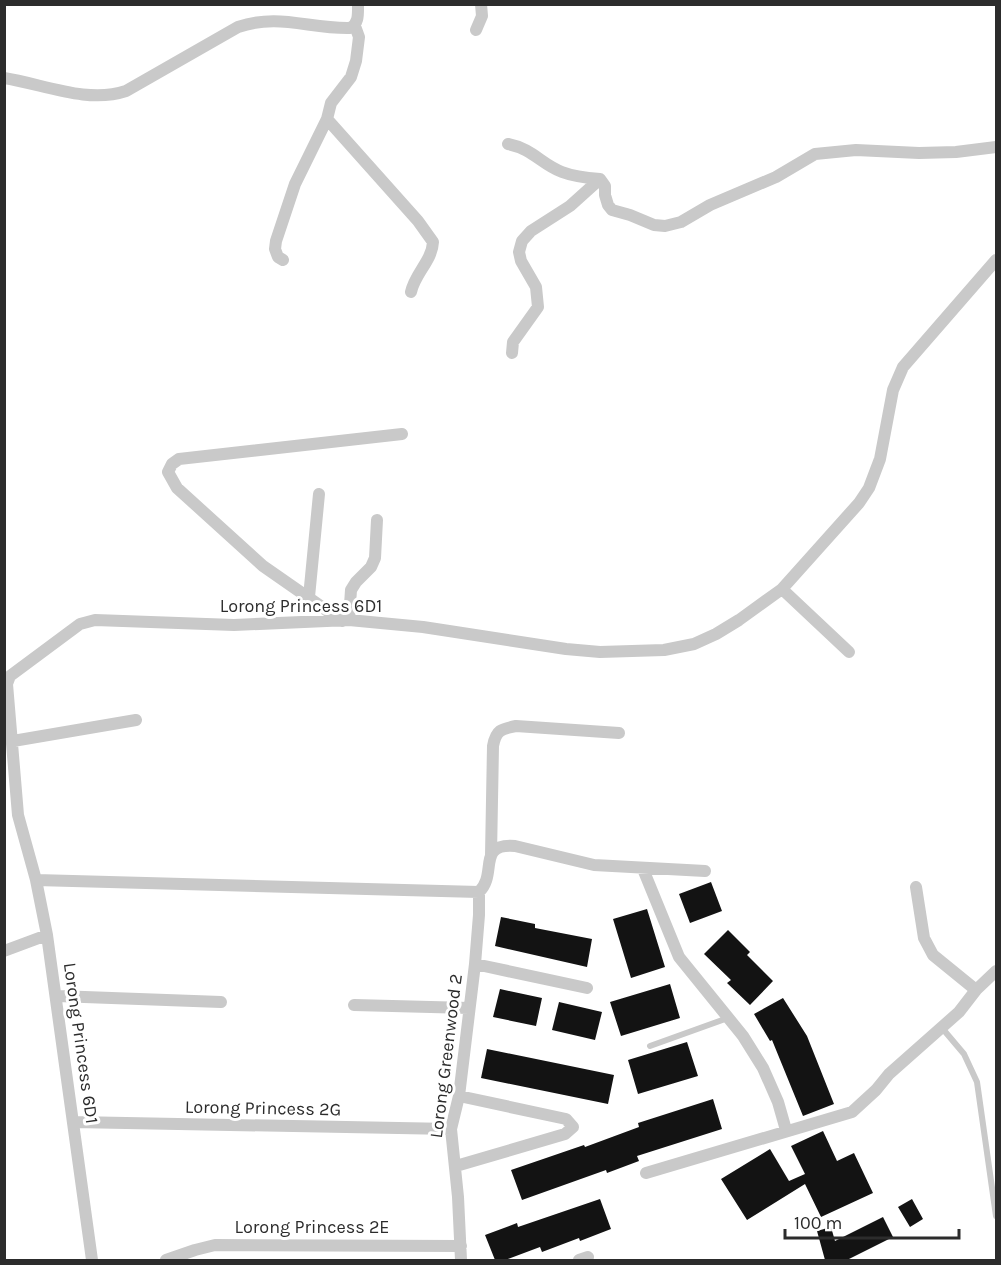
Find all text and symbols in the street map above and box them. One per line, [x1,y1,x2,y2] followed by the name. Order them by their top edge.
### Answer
[220,595,382,617] street label: Lorong Princess 6D1
[59,961,103,1125] street label: Lorong Princess 6D1
[425,973,467,1139] street label: Lorong Greenwood 2
[185,1096,341,1120] street label: Lorong Princess 2G
[785,1202,959,1240] scale bar
[794,1212,842,1234] text: 100 m
[235,1216,389,1238] street label: Lorong Princess 2E

